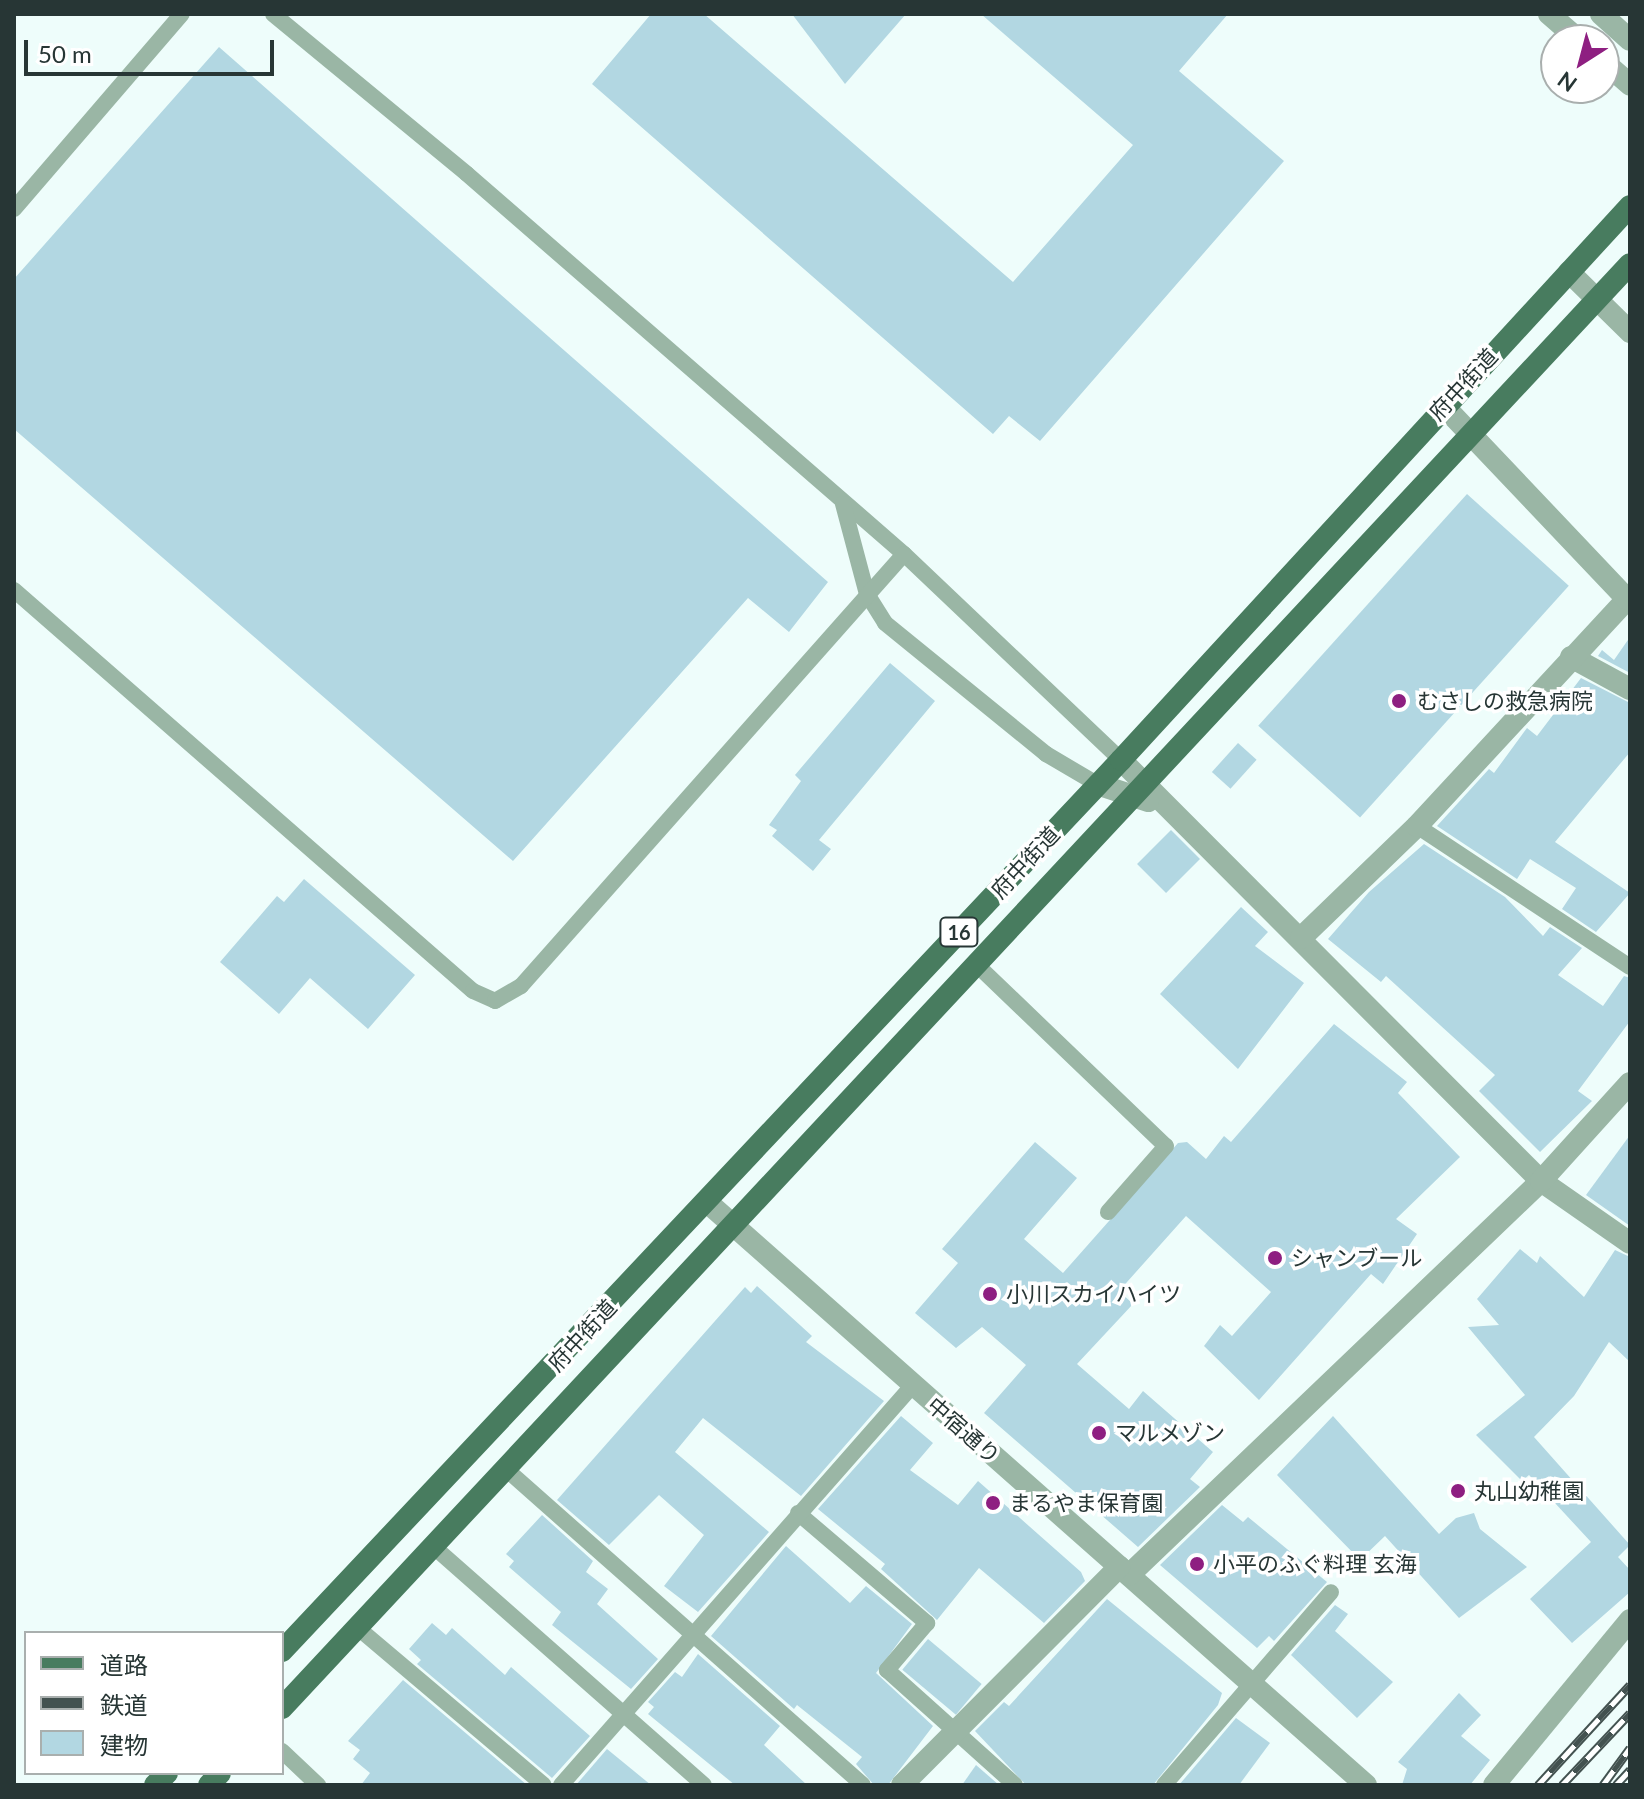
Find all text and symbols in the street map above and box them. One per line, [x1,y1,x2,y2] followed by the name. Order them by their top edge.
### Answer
[28,24,278,74] scale bar
[1540,24,1620,104] north arrow
[38,39,92,68] text: 50 m
[1552,66,1582,98] text: N
[1423,343,1503,425] street label: 府中街道
[1417,688,1593,714] place label: むさしの救急病院
[1388,690,1410,712] marker: むさしの救急病院
[985,821,1065,903] street label: 府中街道
[939,916,979,948] road number: 16
[1291,1245,1423,1271] place label: シャンブール
[1266,1249,1284,1267] marker: シャンブール
[1006,1281,1182,1307] place label: 小川スカイハイツ
[981,1285,999,1303] marker: 小川スカイハイツ
[542,1294,622,1376] street label: 府中街道
[922,1391,1006,1469] street label: 中宿通り
[1115,1420,1225,1446] place label: マルメゾン
[1090,1424,1108,1442] marker: マルメゾン
[1474,1478,1584,1504] place label: 丸山幼稚園
[1449,1482,1467,1500] marker: 丸山幼稚園
[1009,1490,1163,1516] place label: まるやま保育園
[984,1494,1002,1512] marker: まるやま保育園
[1213,1551,1417,1577] place label: 小平のふぐ料理 玄海
[1188,1555,1206,1573] marker: 小平のふぐ料理 玄海
[24,1631,284,1775] legend
[100,1650,148,1679] text: 道路
[100,1690,148,1719] text: 鉄道
[100,1730,148,1759] text: 建物

